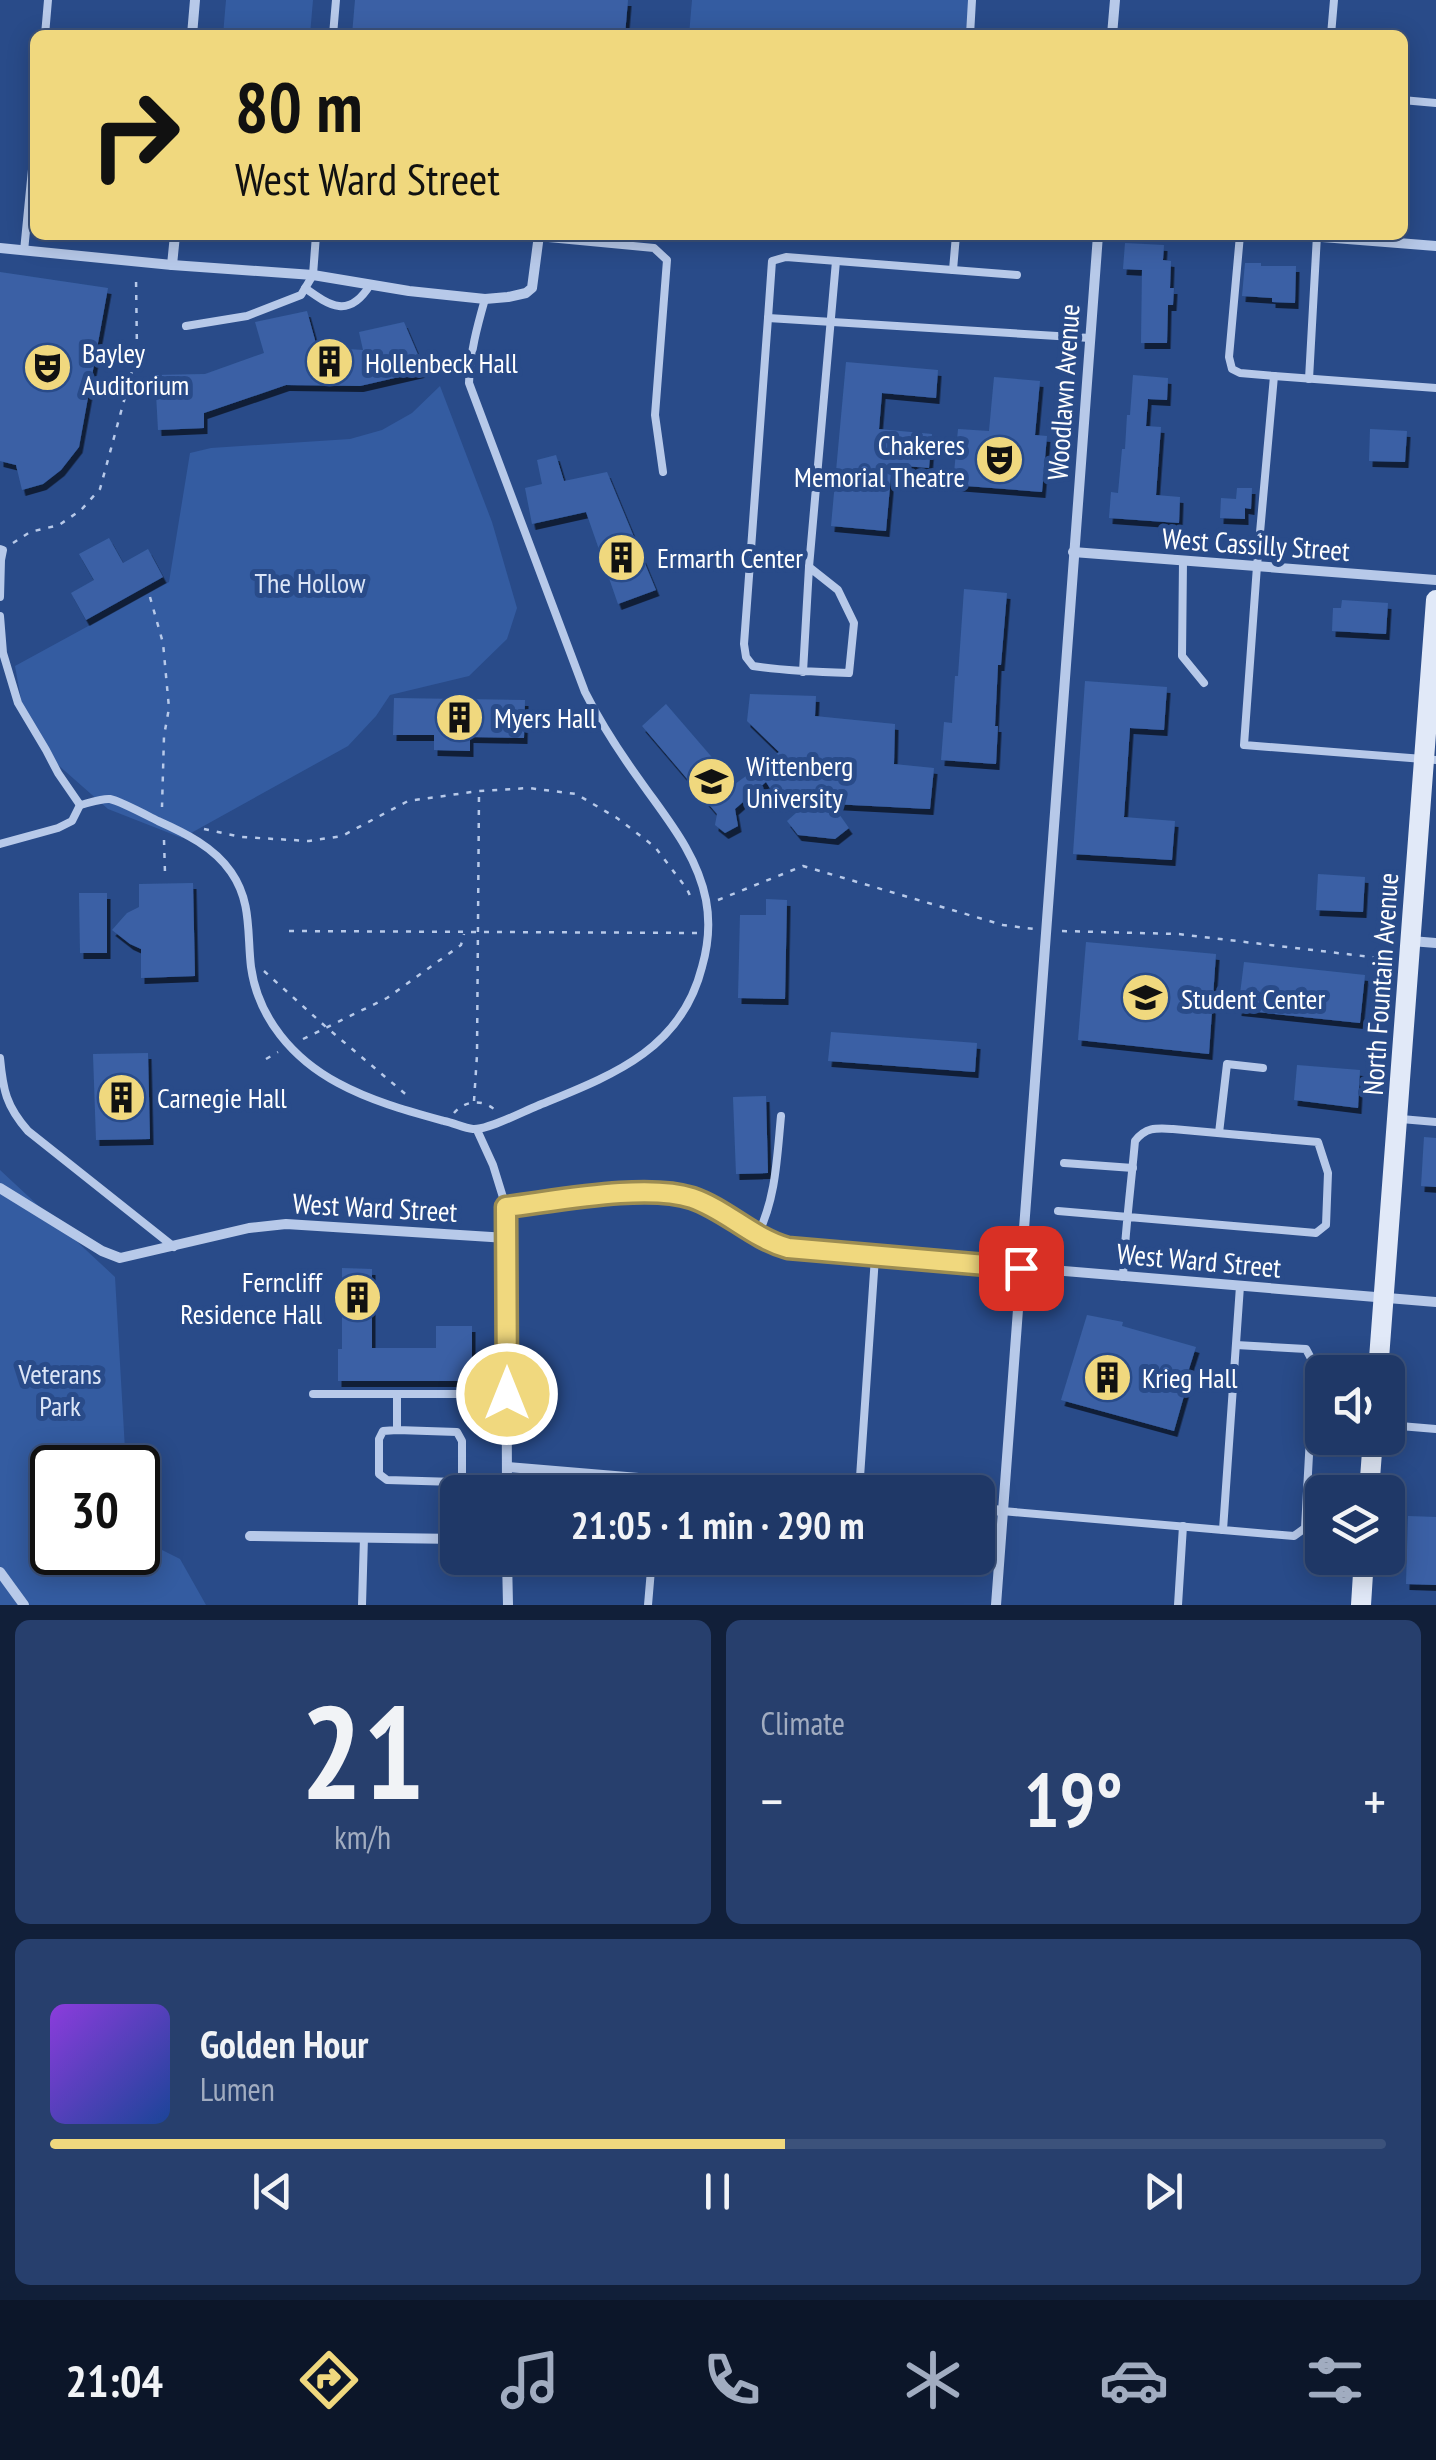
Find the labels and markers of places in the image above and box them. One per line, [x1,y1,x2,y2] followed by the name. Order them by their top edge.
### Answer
[82,334,189,403] place label: Bayley Auditorium
[304,336,356,388] building icon: Hollenbeck Hall
[21,342,73,394] theatre icon: Bayley Auditorium
[365,344,518,381] place label: Hollenbeck Hall
[794,426,965,495] place label: Chakeres Memorial Theatre
[974,434,1026,486] theatre icon: Chakeres Memorial Theatre
[596,531,648,583] building icon: Ermarth Center
[657,539,803,576] place label: Ermarth Center
[433,691,485,743] building icon: Myers Hall
[494,699,597,736] place label: Myers Hall
[746,747,853,816] place label: Wittenberg University
[685,755,737,807] school or university icon: Wittenberg University
[1120,972,1172,1024] school or university icon: Student Center
[1181,980,1325,1017] place label: Student Center
[96,1071,148,1123] building icon: Carnegie Hall
[157,1079,287,1116] place label: Carnegie Hall
[979,1226,1064,1311] pin
[180,1263,324,1332] place label: Ferncliff Residence Hall
[331,1271,383,1323] building icon: Ferncliff Residence Hall
[1081,1351,1133,1403] building icon: Krieg Hall
[1142,1359,1238,1396] place label: Krieg Hall

